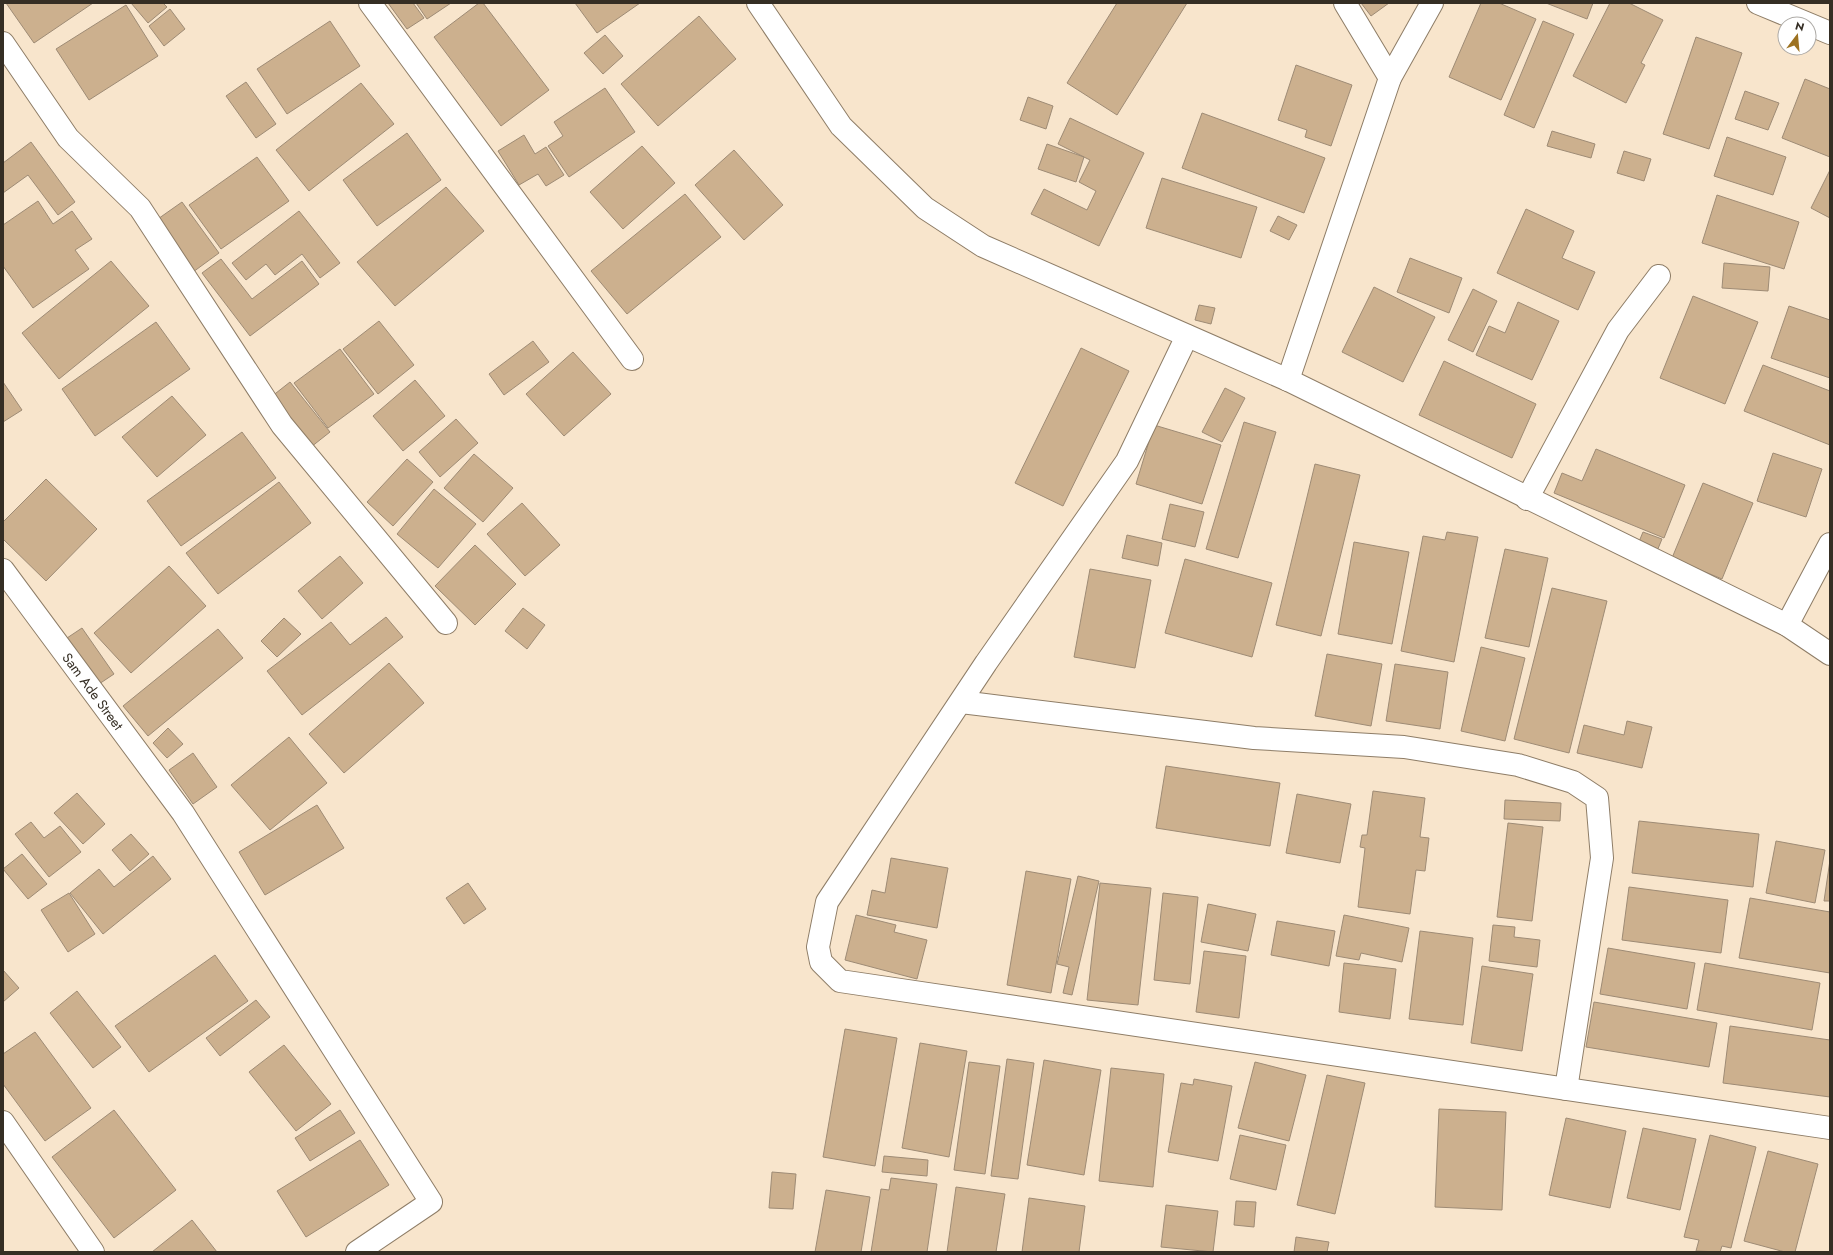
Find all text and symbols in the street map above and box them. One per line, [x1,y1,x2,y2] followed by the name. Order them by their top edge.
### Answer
[1777,16,1817,56] north arrow
[1793,17,1806,35] text: N
[58,649,129,735] street label: Sam Ade Street

